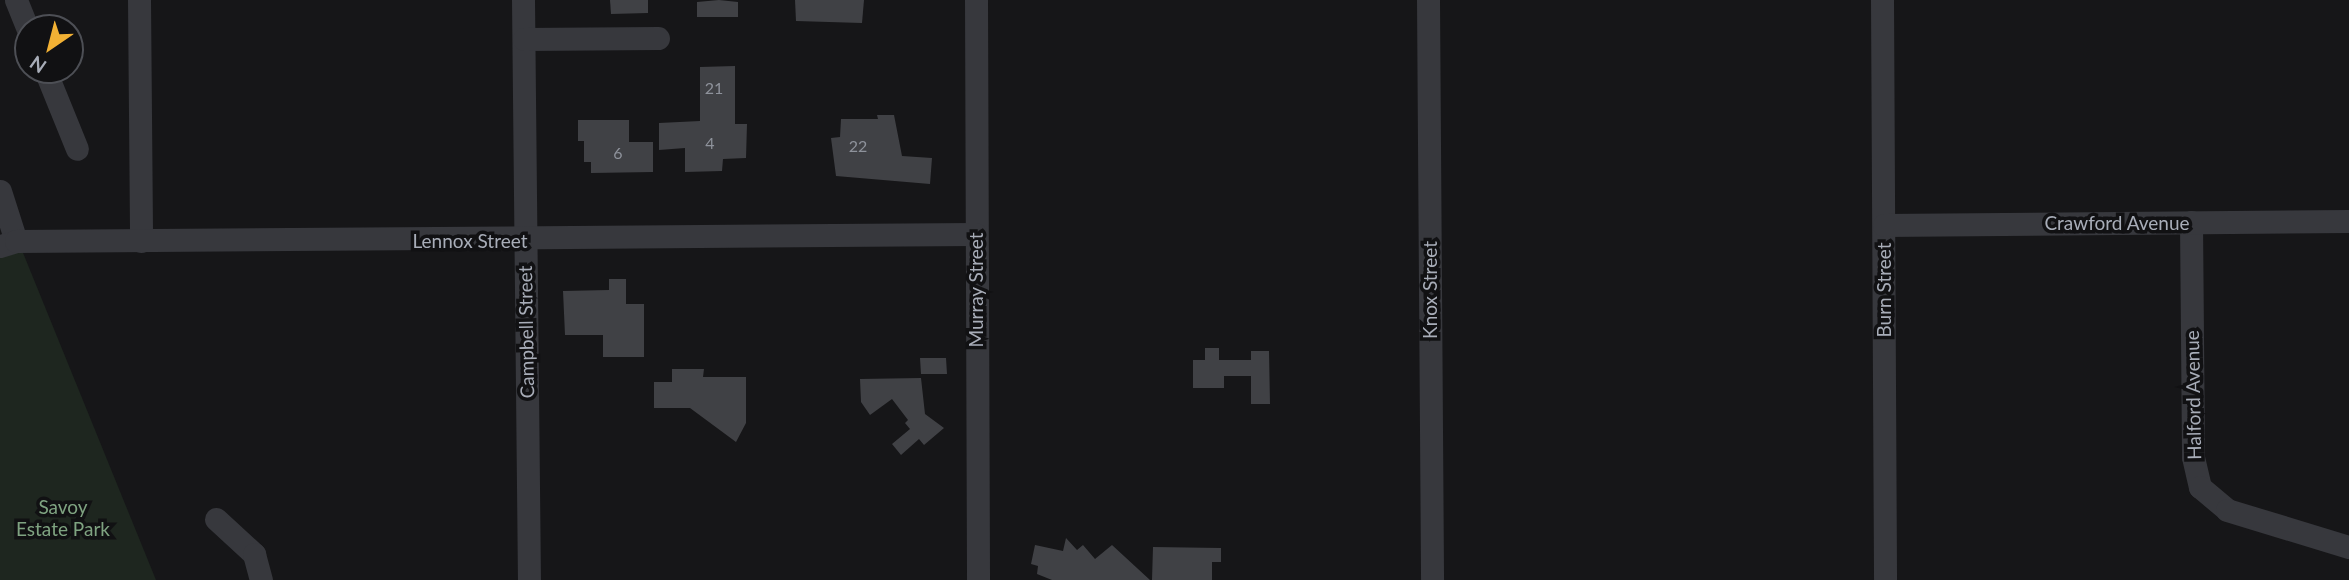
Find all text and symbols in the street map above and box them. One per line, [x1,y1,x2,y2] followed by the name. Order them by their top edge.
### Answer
[14,14,84,84] north arrow
[25,51,50,79] text: N
[705,78,723,98] house number: 21
[705,133,715,153] house number: 4
[849,136,867,156] house number: 22
[613,143,623,163] house number: 6
[2044,212,2190,234] street label: Crawford Avenue
[413,230,527,252] street label: Lennox Street
[965,232,987,348] street label: Murray Street
[1419,241,1441,339] street label: Knox Street
[1873,242,1895,338] street label: Burn Street
[513,265,539,399] street label: Campbell Street
[2180,330,2206,460] street label: Halford Avenue
[16,496,110,540] park label: Savoy Estate Park

